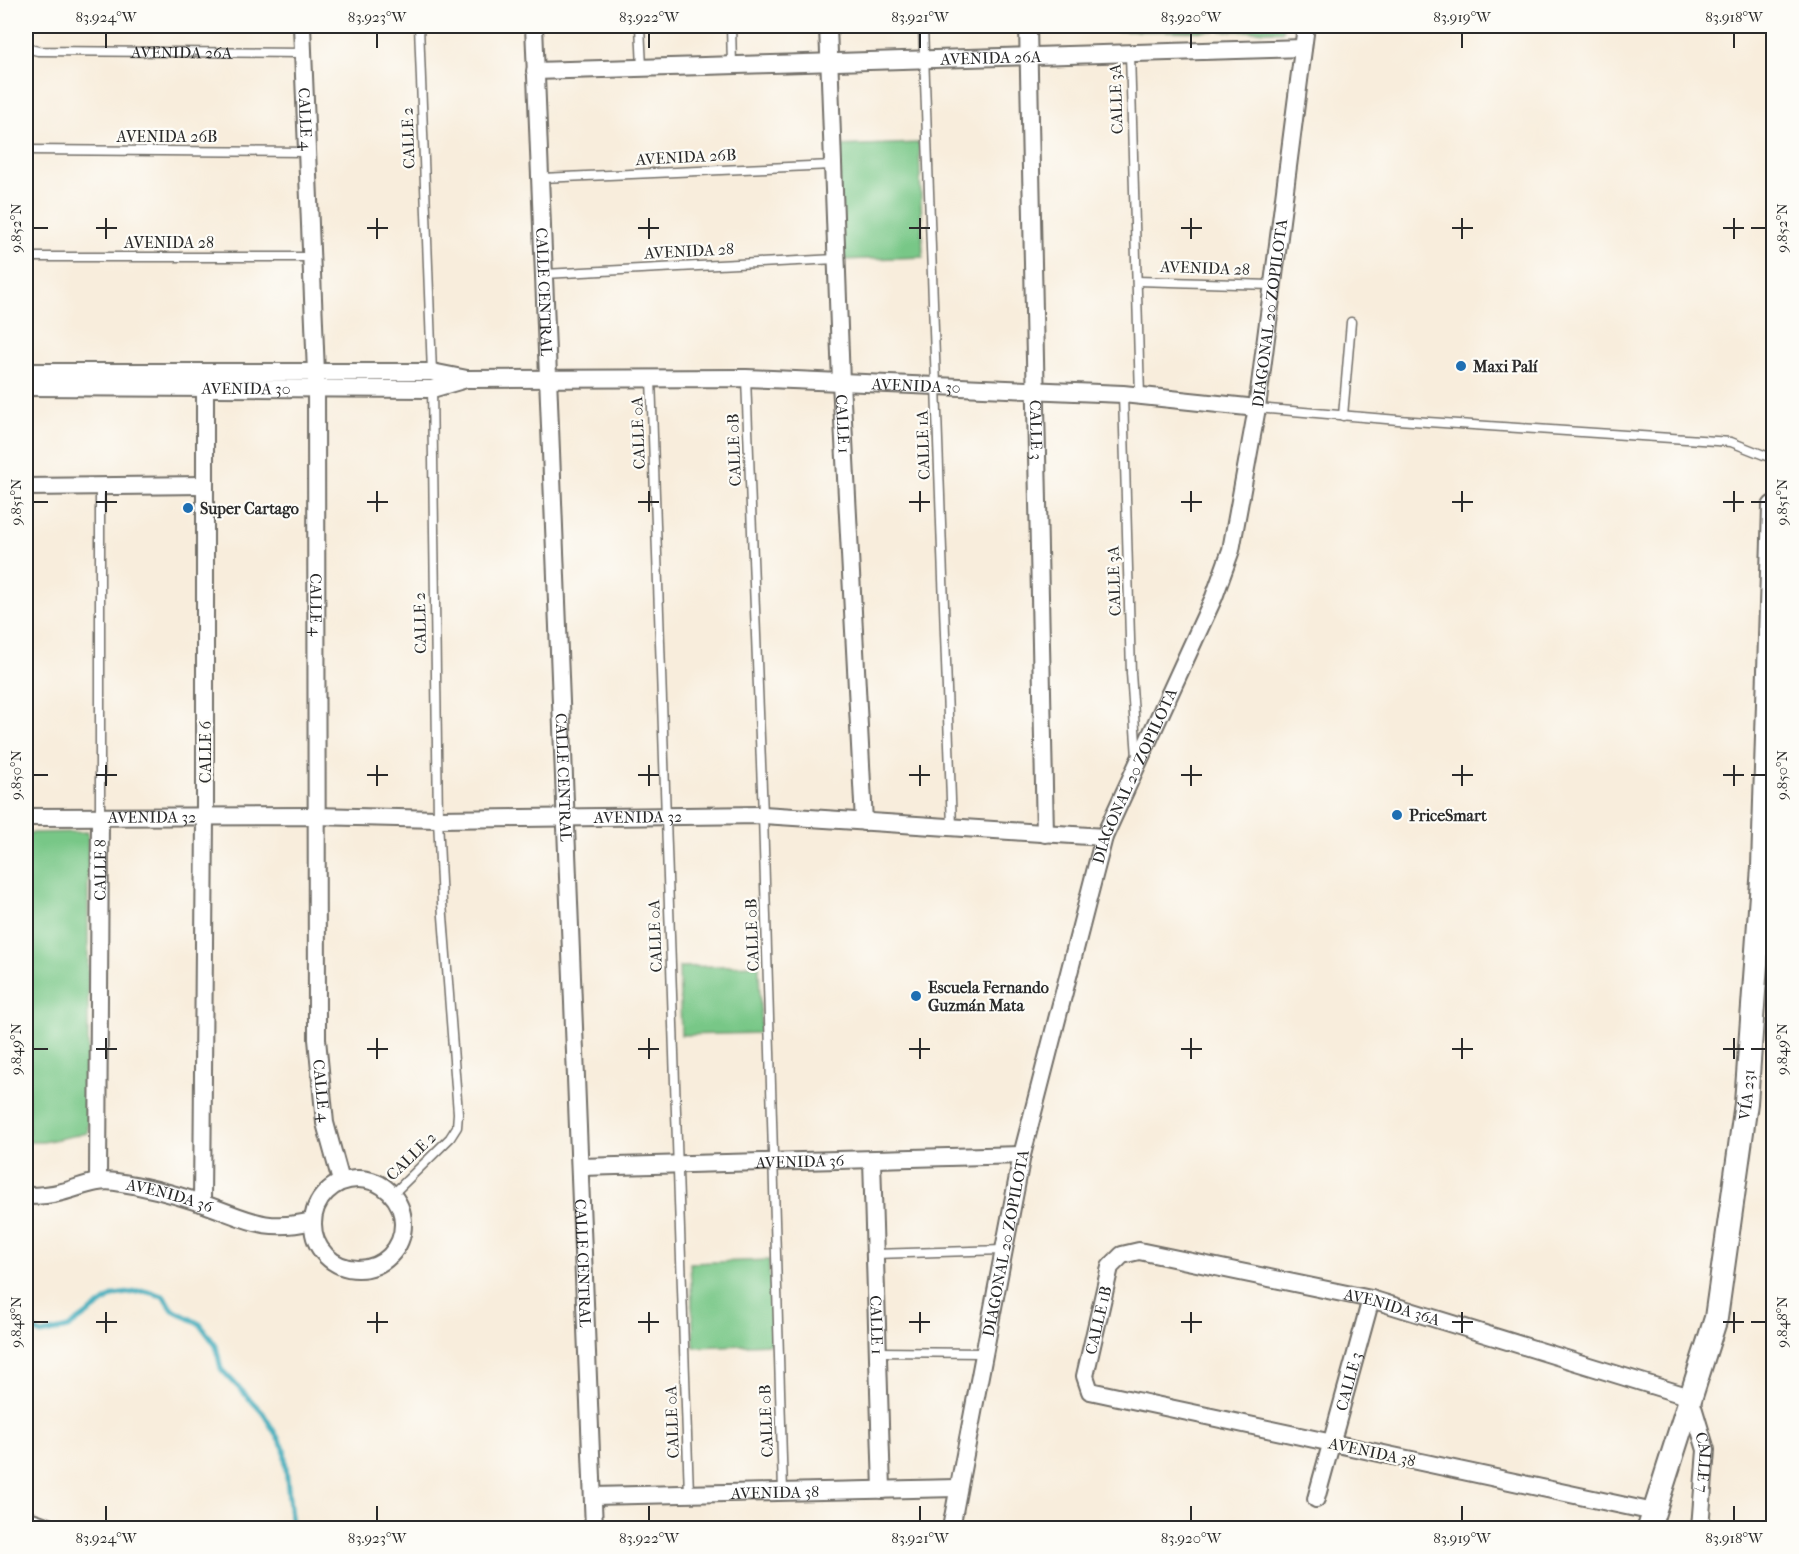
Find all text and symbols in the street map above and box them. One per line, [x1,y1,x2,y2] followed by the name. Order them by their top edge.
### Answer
[76,8,138,26] text: 83.924°W
[348,8,407,26] text: 83.923°W
[619,8,680,26] text: 83.922°W
[891,8,950,26] text: 83.921°W
[1161,8,1222,26] text: 83.920°W
[1433,8,1492,26] text: 83.919°W
[1705,8,1764,26] text: 83.918°W
[130,42,233,62] street label: AVENIDA 26A
[939,46,1042,68] street label: AVENIDA 26A
[1105,63,1127,135] street label: CALLE 3A
[295,87,317,151] street label: CALLE 4
[397,107,419,169] street label: CALLE 2
[116,127,217,146] street label: AVENIDA 26B
[634,145,737,169] street label: AVENIDA 26B
[7,203,25,253] text: 9.852°N
[1773,203,1791,253] text: 9.852°N
[1248,217,1291,409] street label: DIAGONAL 20 ZOPILOTA
[533,227,557,357] street label: CALLE CENTRAL
[123,233,214,252] street label: AVENIDA 28
[643,239,734,263] street label: AVENIDA 28
[1159,257,1250,279] street label: AVENIDA 28
[1472,357,1539,376] place label: Maxi Palí
[1454,359,1468,373] marker: Maxi Palí
[870,374,961,397] street label: AVENIDA 30
[200,378,291,398] street label: AVENIDA 30
[832,394,854,454] street label: CALLE 1
[627,396,649,470] street label: CALLE 0A
[1026,400,1047,460] street label: CALLE 3
[912,409,934,480] street label: CALLE 1A
[723,413,745,487] street label: CALLE 0B
[7,478,25,526] text: 9.851°N
[1773,478,1791,526] text: 9.851°N
[200,499,299,519] place label: Super Cartago
[181,501,195,515] marker: Super Cartago
[1103,545,1125,617] street label: CALLE 3A
[307,573,326,637] street label: CALLE 4
[410,592,430,654] street label: CALLE 2
[1088,684,1181,866] street label: DIAGONAL 20 ZOPILOTA
[552,713,576,842] street label: CALLE CENTRAL
[196,721,215,783] street label: CALLE 6
[7,749,25,800] text: 9.850°N
[1773,749,1791,800] text: 9.850°N
[593,806,682,827] street label: AVENIDA 32
[1409,806,1487,825] place label: PriceSmart
[107,807,196,826] street label: AVENIDA 32
[1390,808,1404,822] marker: PriceSmart
[90,839,109,901] street label: CALLE 8
[741,898,763,972] street label: CALLE 0B
[644,899,666,973] street label: CALLE 0A
[928,978,1049,1015] place label: Escuela Fernando Guzmán Mata
[909,989,923,1003] marker: Escuela Fernando Guzmán Mata
[7,1022,25,1075] text: 9.849°N
[1773,1022,1791,1075] text: 9.849°N
[309,1058,334,1123] street label: CALLE 4
[1734,1068,1758,1122] street label: VÍA 231
[382,1128,440,1184] street label: CALLE 2
[978,1147,1033,1338] street label: DIAGONAL 20 ZOPILOTA
[754,1150,845,1172] street label: AVENIDA 36
[124,1174,216,1216] street label: AVENIDA 36
[571,1198,595,1328] street label: CALLE CENTRAL
[1081,1284,1115,1356] street label: CALLE 1B
[1341,1284,1443,1329] street label: AVENIDA 36A
[867,1295,887,1355] street label: CALLE 1
[7,1296,25,1348] text: 9.848°N
[1773,1296,1791,1348] text: 9.848°N
[1331,1350,1365,1413] street label: CALLE 3
[755,1384,777,1458] street label: CALLE 0B
[661,1385,683,1459] street label: CALLE 0A
[1692,1429,1716,1494] street label: CALLE 7
[1326,1433,1417,1470] street label: AVENIDA 38
[730,1482,819,1502] street label: AVENIDA 38
[76,1529,138,1547] text: 83.924°W
[348,1529,407,1547] text: 83.923°W
[619,1529,680,1547] text: 83.922°W
[891,1529,950,1547] text: 83.921°W
[1161,1529,1222,1547] text: 83.920°W
[1433,1529,1492,1547] text: 83.919°W
[1705,1529,1764,1547] text: 83.918°W

